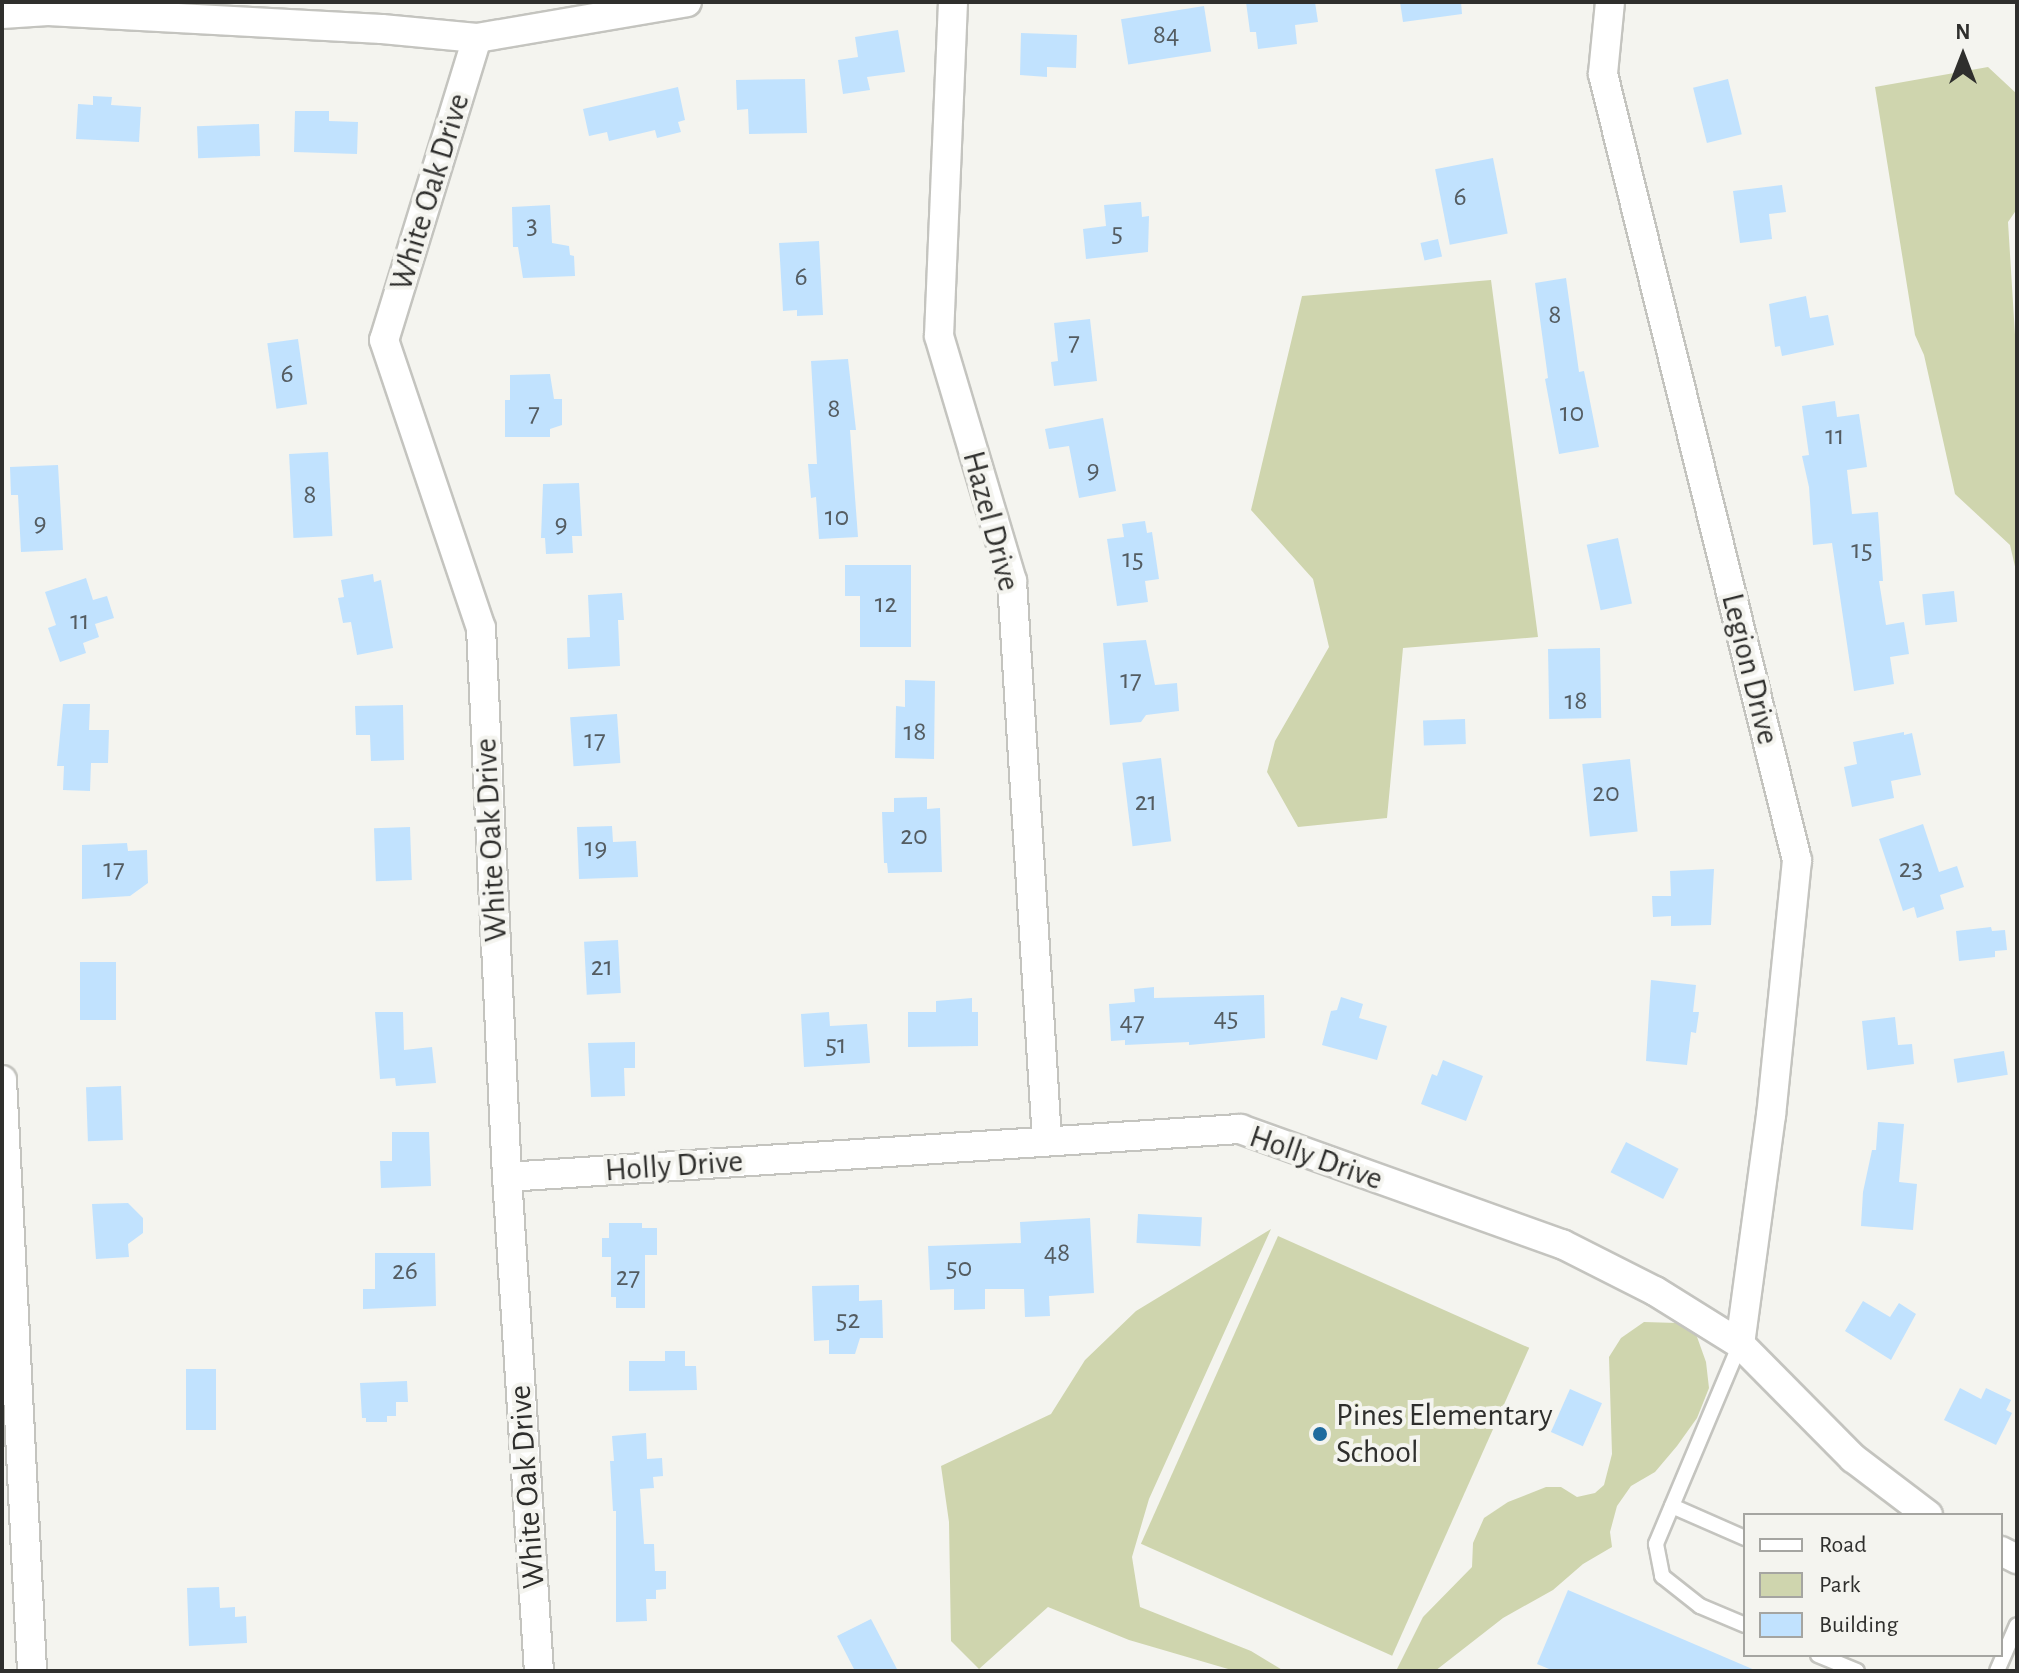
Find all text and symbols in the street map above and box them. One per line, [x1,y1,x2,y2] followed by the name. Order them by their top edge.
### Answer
[1923,16,2003,96] north arrow
[1153,18,1179,52] house number: 84
[1955,21,1971,43] text: N
[382,89,478,295] street label: White Oak Drive
[1453,180,1467,214] house number: 6
[526,208,538,242] house number: 3
[1111,216,1123,250] house number: 5
[794,260,808,294] house number: 6
[1548,298,1562,332] house number: 8
[1068,325,1080,359] house number: 7
[280,357,294,391] house number: 6
[827,392,841,426] house number: 8
[528,396,540,430] house number: 7
[1560,396,1584,430] house number: 10
[1825,419,1845,453] house number: 11
[954,447,1028,595] street label: Hazel Drive
[1086,453,1100,487] house number: 9
[303,478,317,512] house number: 8
[825,500,849,534] house number: 10
[33,506,47,540] house number: 9
[554,507,568,541] house number: 9
[1851,533,1873,567] house number: 15
[1122,542,1144,576] house number: 15
[875,587,897,621] house number: 12
[1713,589,1787,749] street label: Legion Drive
[70,604,90,638] house number: 11
[1120,663,1142,697] house number: 17
[1565,684,1587,718] house number: 18
[904,715,926,749] house number: 18
[584,723,606,757] house number: 17
[466,737,516,943] street label: White Oak Drive
[1592,776,1620,810] house number: 20
[1135,785,1157,819] house number: 21
[900,819,928,853] house number: 20
[585,831,607,865] house number: 19
[103,852,125,886] house number: 17
[1899,852,1923,886] house number: 23
[591,950,613,984] house number: 21
[1213,1001,1239,1035] house number: 45
[1119,1005,1145,1039] house number: 47
[825,1028,847,1062] house number: 51
[1244,1117,1388,1199] street label: Holly Drive
[604,1142,744,1190] street label: Holly Drive
[1044,1236,1070,1270] house number: 48
[946,1251,972,1285] house number: 50
[392,1254,418,1288] house number: 26
[616,1260,640,1294] house number: 27
[836,1303,860,1337] house number: 52
[501,1384,553,1590] street label: White Oak Drive
[1336,1397,1553,1472] place label: Pines Elementary School
[1311,1425,1329,1443] marker: Pines Elementary School
[1743,1513,2003,1657] legend
[1819,1533,1867,1557] text: Road
[1819,1573,1860,1597] text: Park
[1819,1613,1898,1637] text: Building

